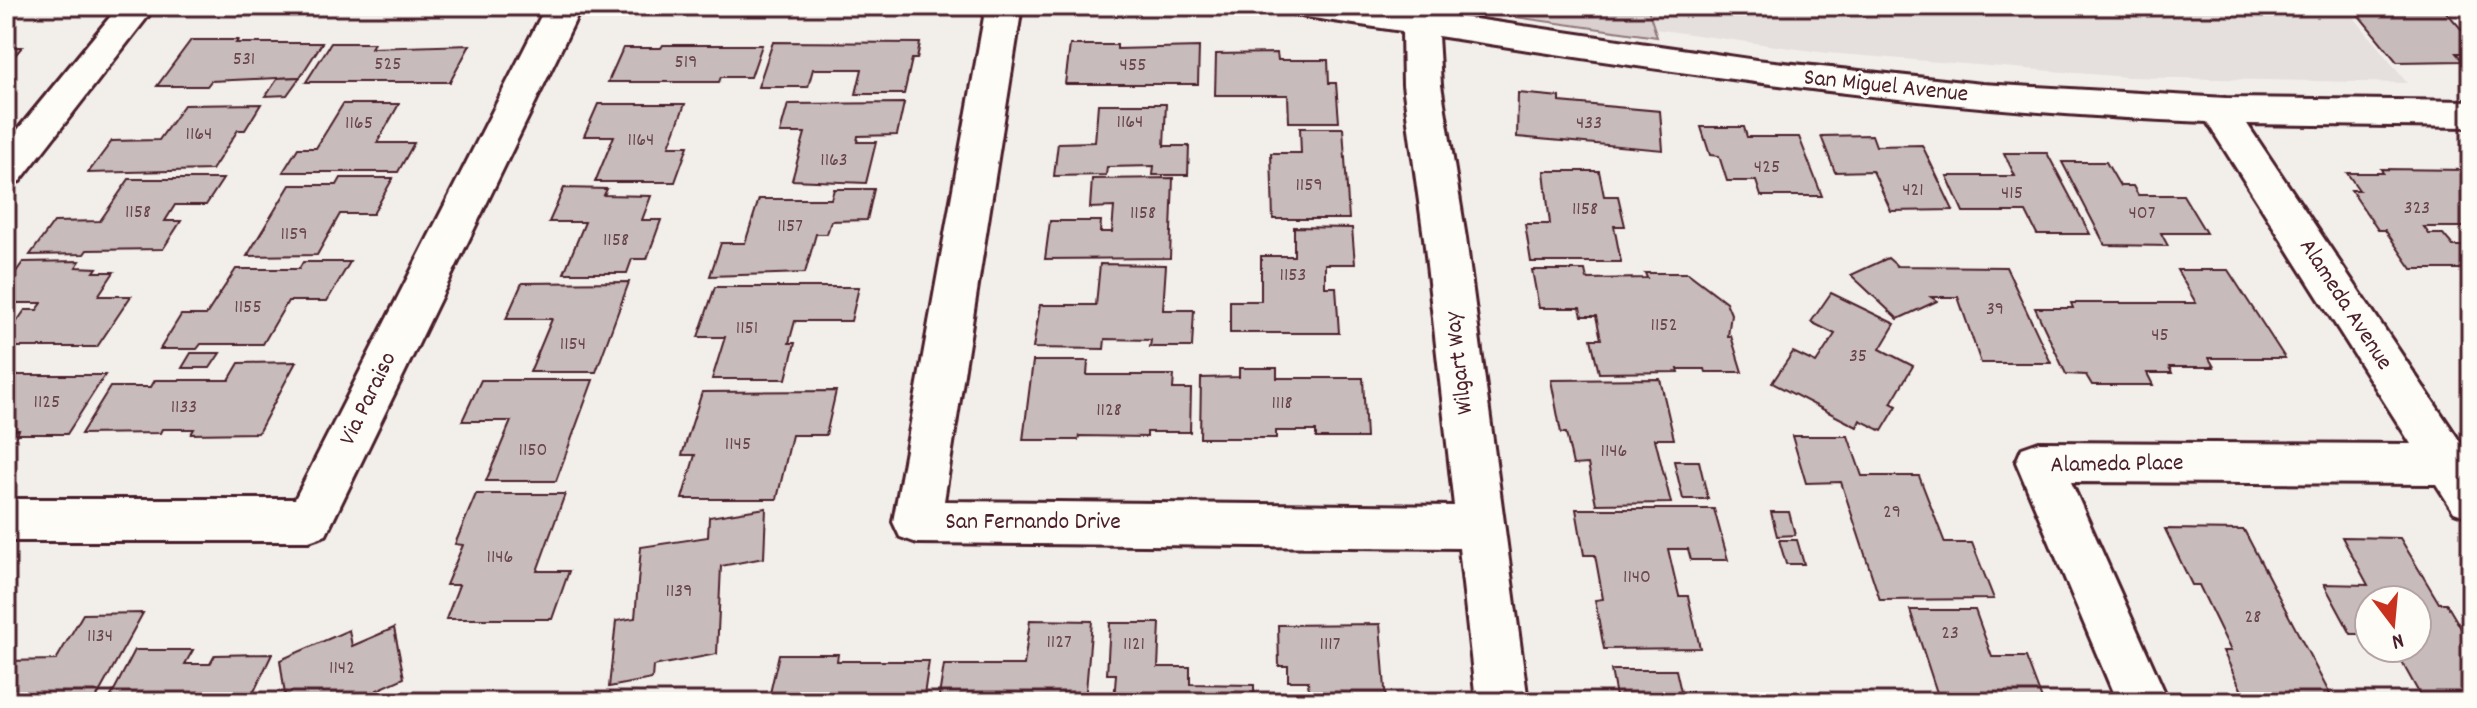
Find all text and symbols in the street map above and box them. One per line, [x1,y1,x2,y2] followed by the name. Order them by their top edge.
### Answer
[233,46,255,74] house number: 531
[675,49,697,77] house number: 519
[374,51,402,79] house number: 525
[1120,52,1146,80] house number: 455
[1802,61,1970,113] street label: San Miguel Avenue
[1117,109,1143,137] house number: 1164
[345,110,373,138] house number: 1165
[1576,110,1602,138] house number: 433
[186,121,212,149] house number: 1164
[628,127,654,155] house number: 1164
[820,147,848,175] house number: 1163
[1754,154,1780,182] house number: 425
[1295,172,1323,200] house number: 1159
[1902,177,1924,205] house number: 421
[2001,180,2023,208] house number: 415
[2404,195,2430,223] house number: 323
[1572,196,1598,224] house number: 1158
[125,199,151,227] house number: 1158
[1130,200,1156,228] house number: 1158
[2129,200,2155,228] house number: 407
[777,213,803,241] house number: 1157
[280,221,308,249] house number: 1159
[603,227,629,255] house number: 1158
[2290,233,2400,377] street label: Alameda Avenue
[1280,262,1306,290] house number: 1153
[234,294,262,322] house number: 1155
[1986,296,2004,324] house number: 39
[1437,308,1483,417] street label: Wilgart Way
[1651,312,1677,340] house number: 1152
[736,315,758,343] house number: 1151
[2151,322,2169,350] house number: 45
[560,331,586,359] house number: 1154
[1849,343,1867,371] house number: 35
[332,347,406,451] street label: Via Paraiso
[34,389,60,417] house number: 1125
[1271,390,1293,418] house number: 1118
[171,394,197,422] house number: 1133
[1096,397,1122,425] house number: 1128
[725,431,751,459] house number: 1145
[519,437,547,465] house number: 1150
[1601,438,1627,466] house number: 1146
[2050,447,2184,483] street label: Alameda Place
[1883,499,1901,527] house number: 29
[945,506,1121,540] street label: San Fernando Drive
[487,544,513,572] house number: 1146
[1623,564,1651,592] house number: 1140
[666,578,692,606] house number: 1139
[2353,584,2433,664] north arrow
[2245,604,2261,632] house number: 28
[1941,620,1959,648] house number: 23
[87,623,113,651] house number: 1134
[2388,623,2407,656] text: N
[1046,629,1072,657] house number: 1127
[1123,631,1145,659] house number: 1121
[1320,631,1340,659] house number: 1117
[329,655,355,683] house number: 1142

